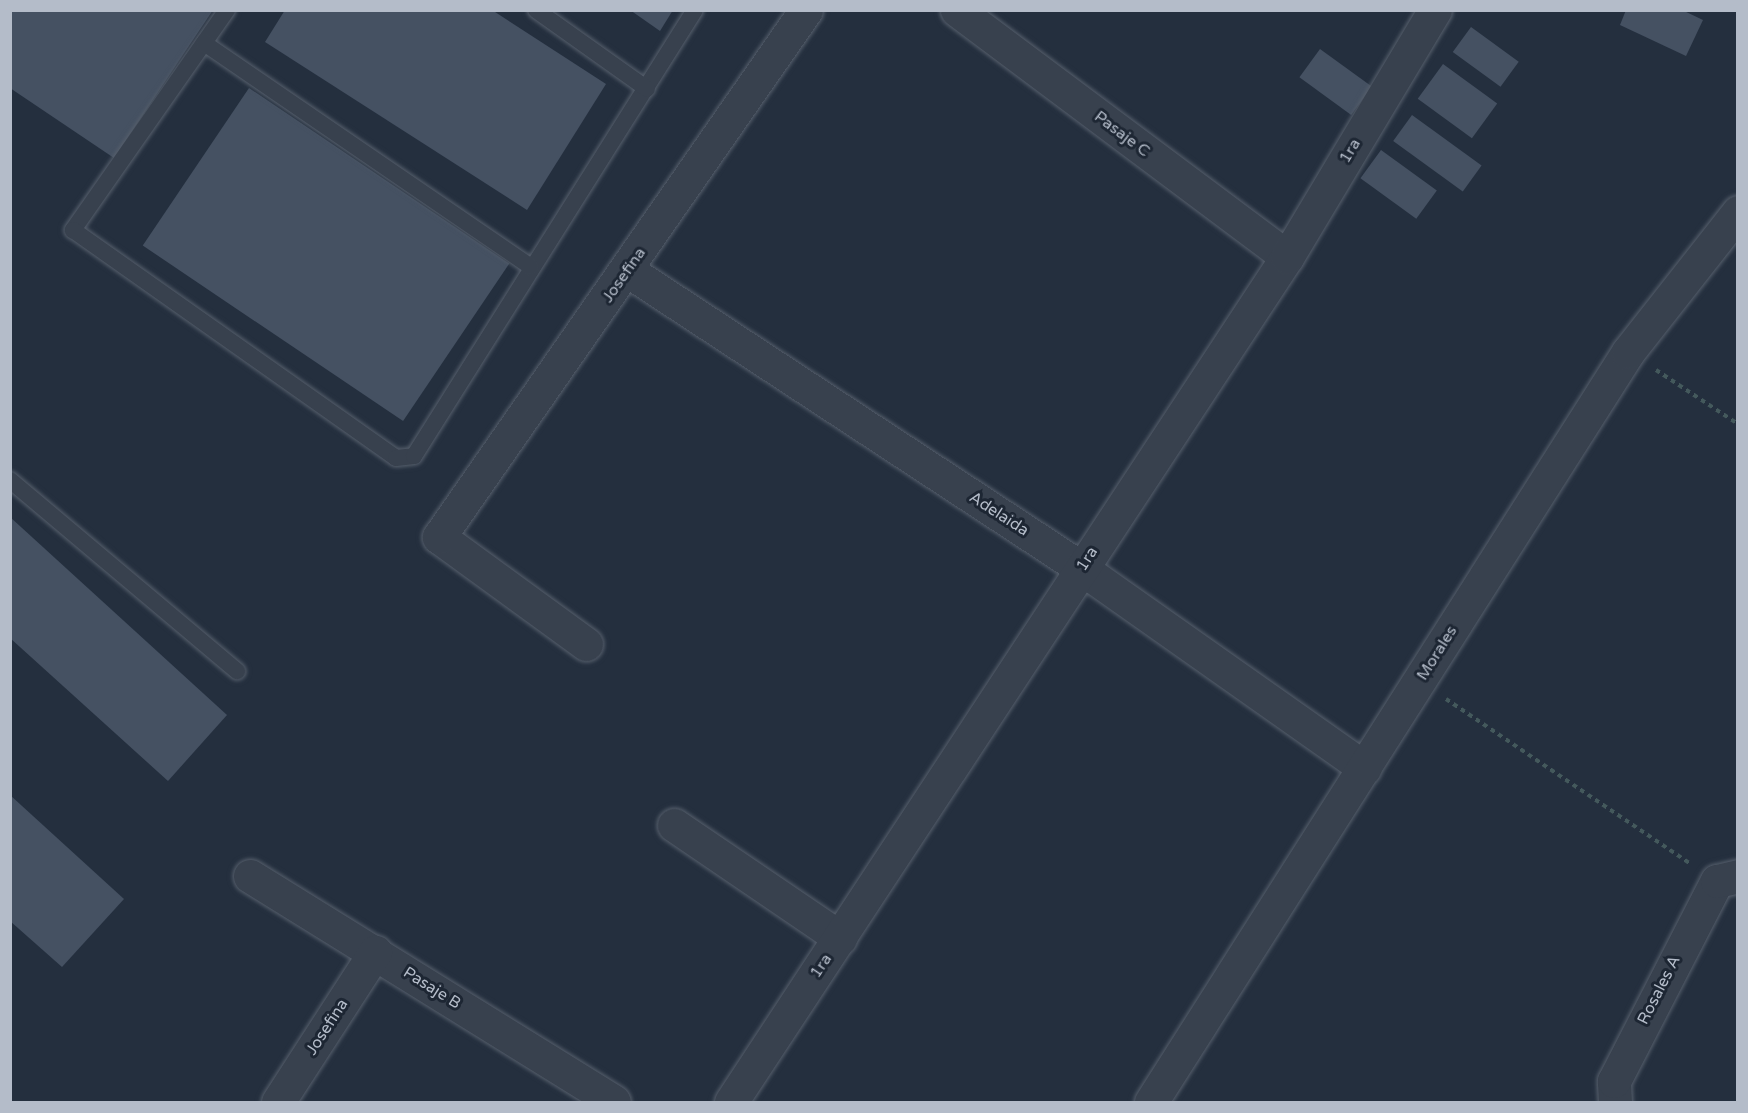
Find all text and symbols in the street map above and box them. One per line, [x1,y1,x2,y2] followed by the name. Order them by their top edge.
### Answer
[1091,107,1153,161] street label: Pasaje C
[1335,135,1365,167] street label: 1ra
[598,244,650,306] street label: Josefina
[966,488,1032,540] street label: Adelaida
[1072,543,1102,575] street label: 1ra
[1413,622,1461,684] street label: Morales
[806,950,836,982] street label: 1ra
[1634,952,1684,1028] street label: Rosales A
[400,963,464,1013] street label: Pasaje B
[302,995,352,1059] street label: Josefina

